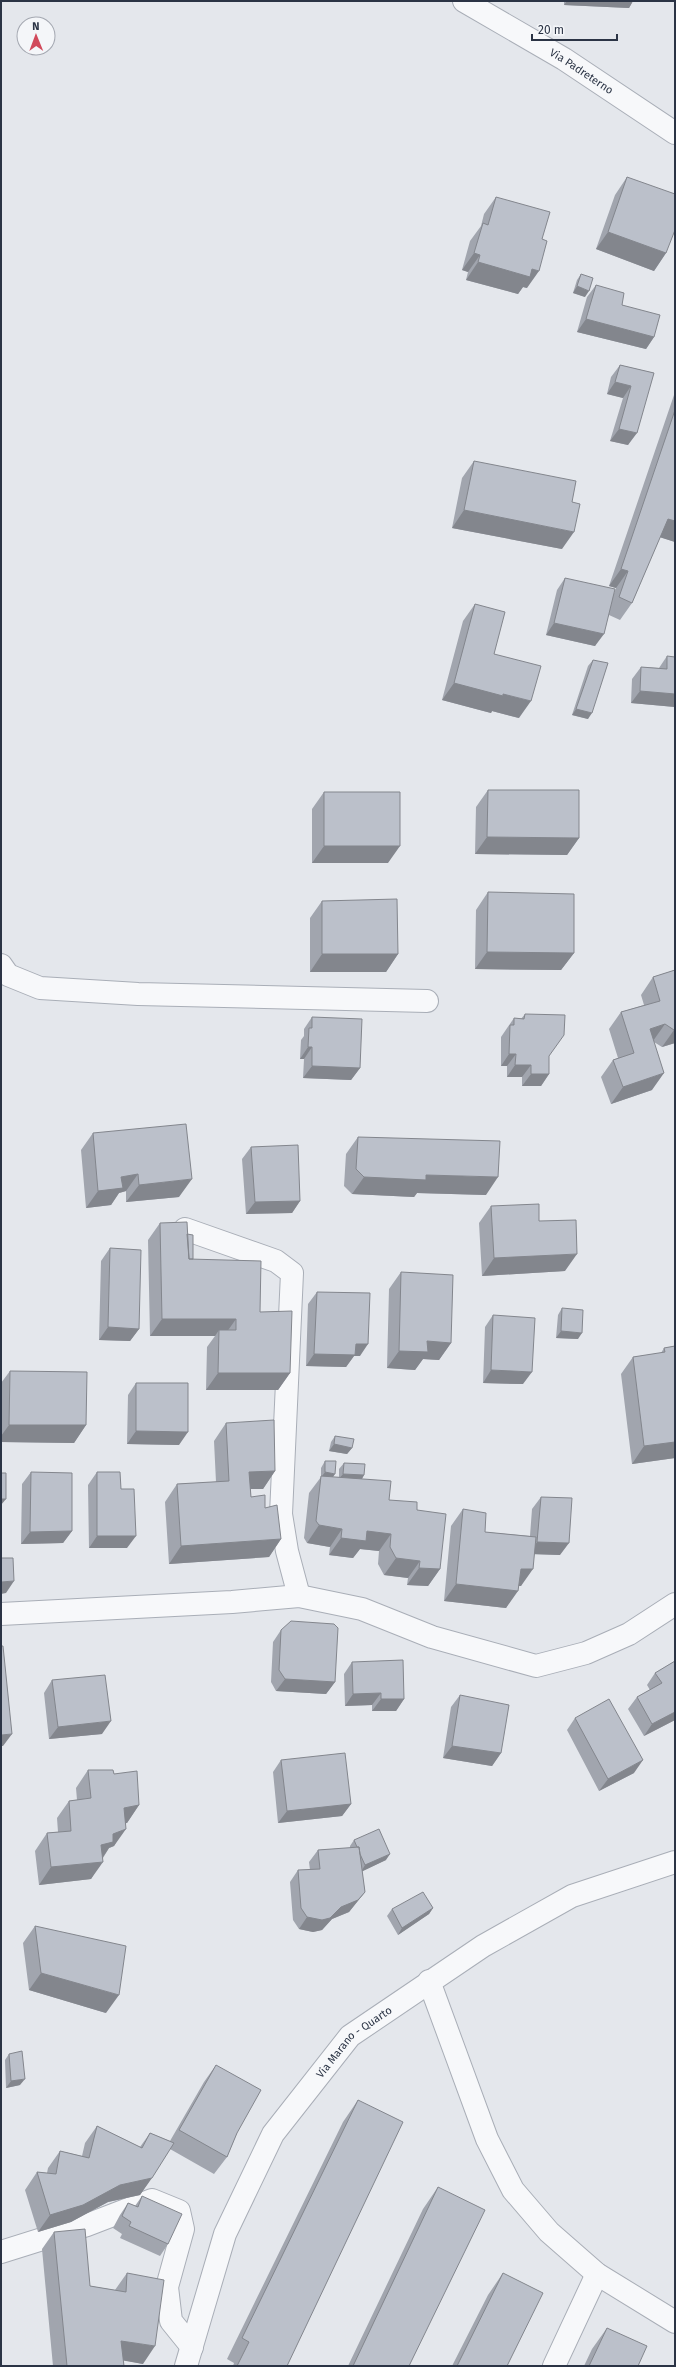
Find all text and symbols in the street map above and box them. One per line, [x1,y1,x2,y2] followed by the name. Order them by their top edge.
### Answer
[16,16,56,56] north arrow
[532,16,617,42] scale bar
[32,20,40,33] text: N
[538,23,564,37] text: 20 m
[547,46,616,97] street label: Via Padreterno
[314,2004,394,2081] street label: Via Marano - Quarto

